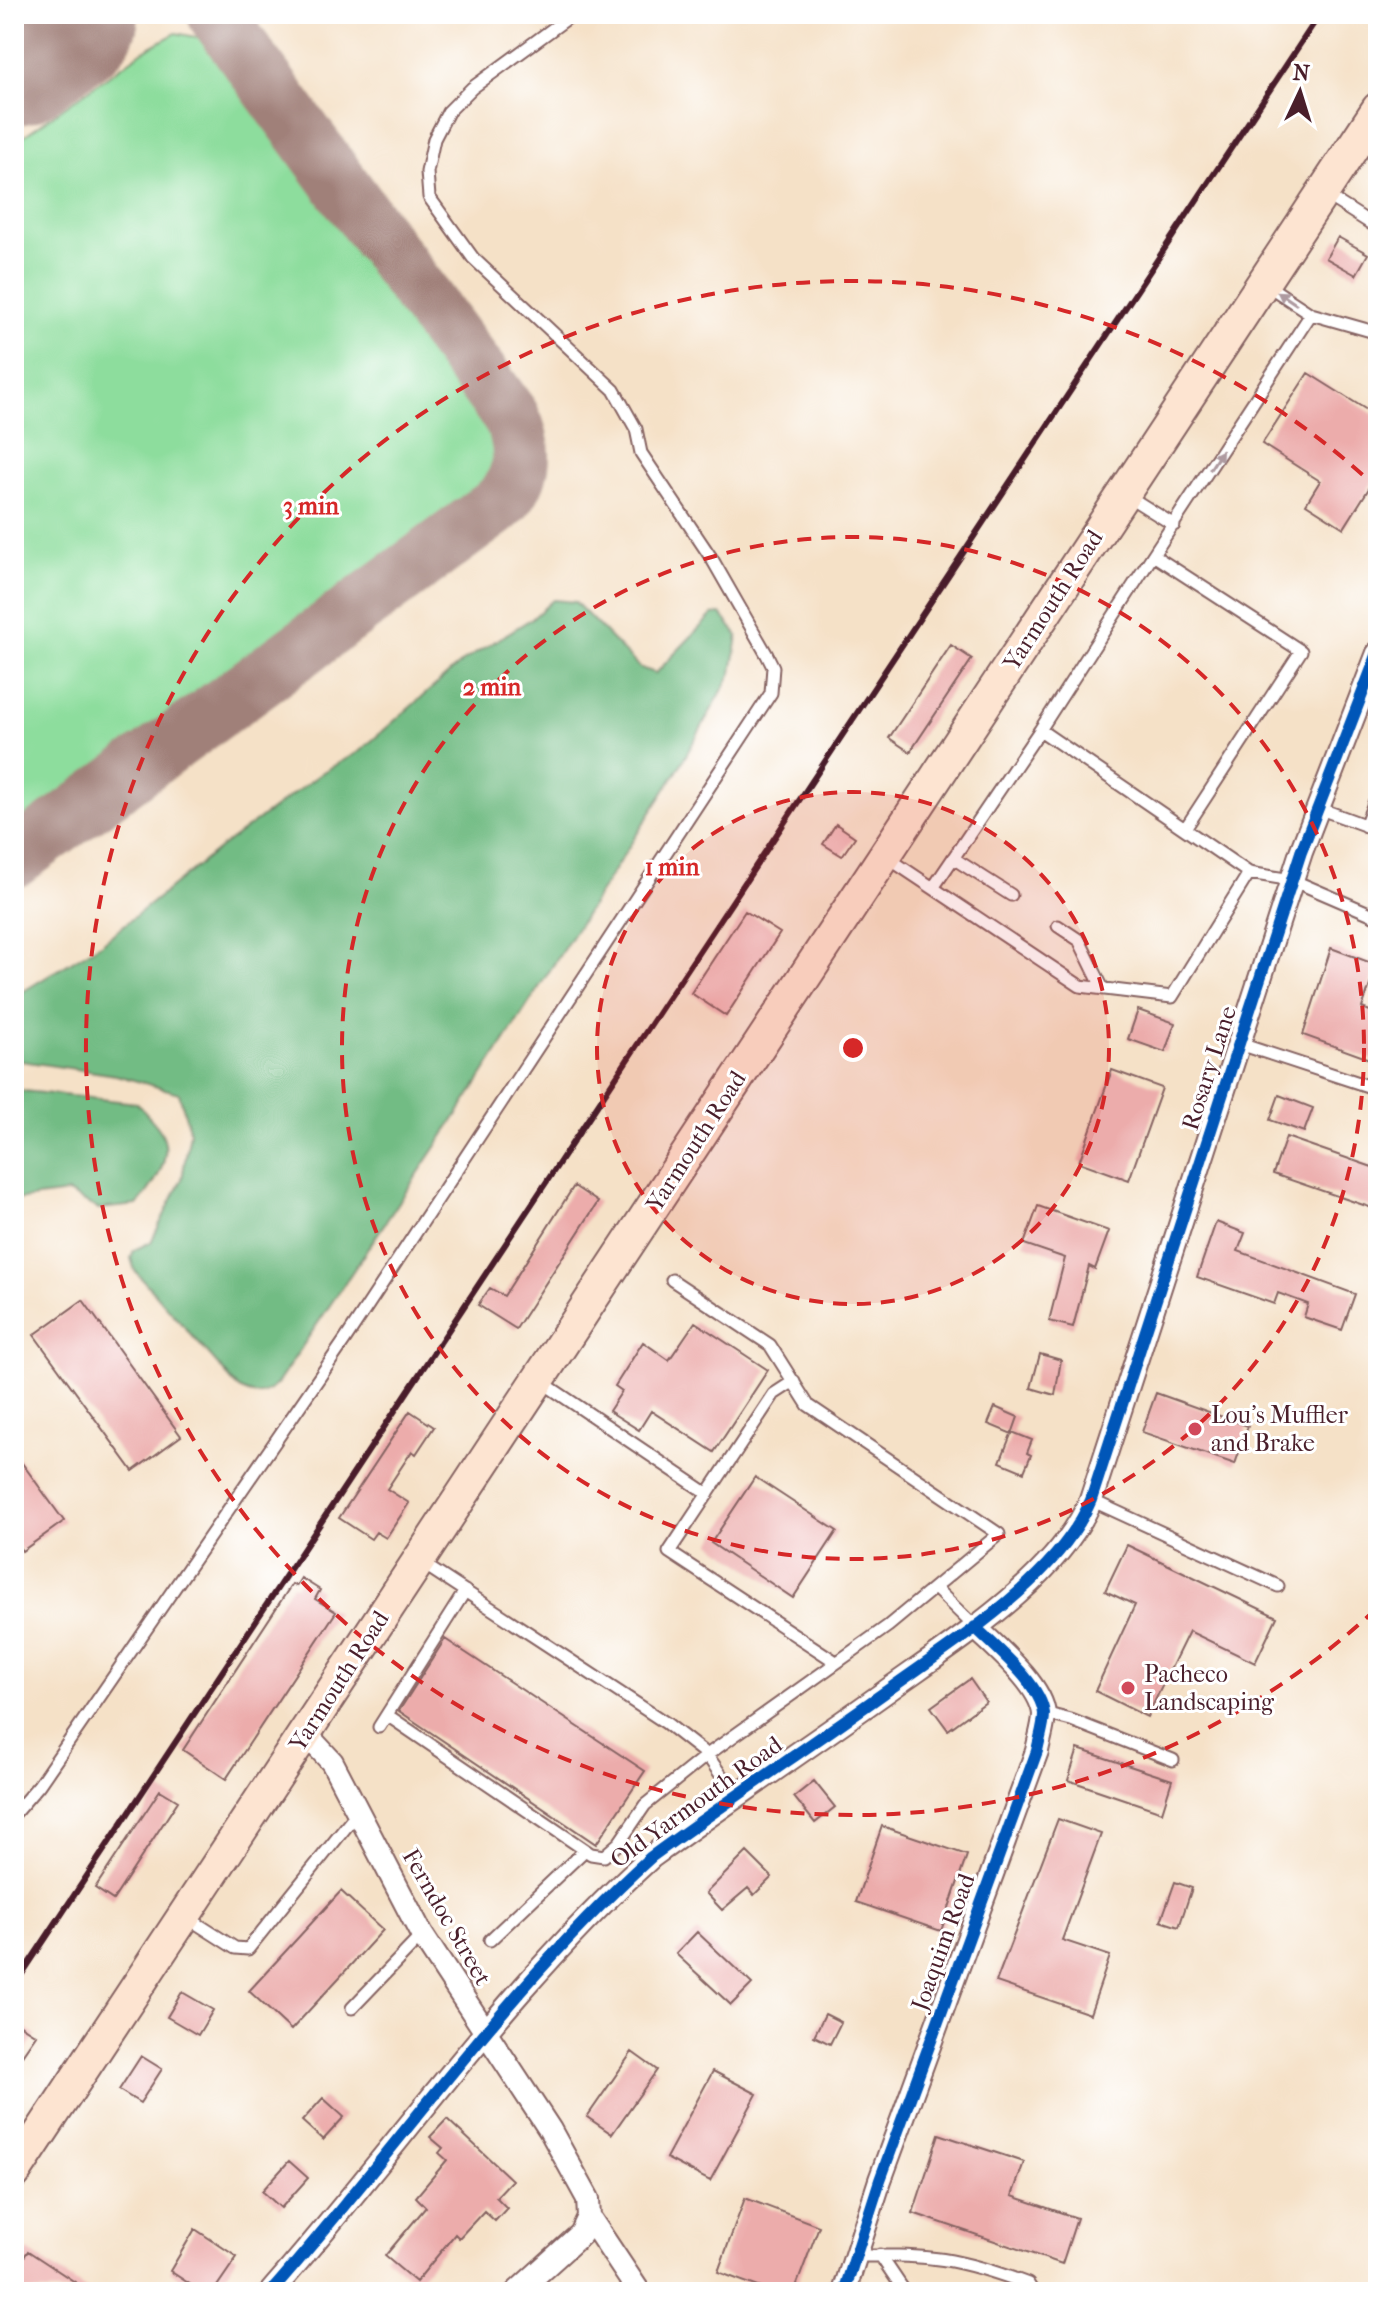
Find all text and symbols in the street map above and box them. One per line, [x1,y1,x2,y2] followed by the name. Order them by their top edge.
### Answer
[1260,52,1340,132] north arrow
[1292,59,1311,87] text: N
[1276,292,1298,306] one-way arrow
[1209,449,1223,471] one-way arrow
[283,492,340,520] text: 3 min
[997,524,1109,676] street label: Yarmouth Road
[463,673,522,701] text: 2 min
[645,853,700,881] text: 1 min
[1176,1002,1242,1134] street label: Rosary Lane
[839,1034,867,1062] centre of rings
[640,1065,752,1217] street label: Yarmouth Road
[1211,1401,1349,1457] place label: Lou's Muffler and Brake
[1186,1420,1204,1438] marker: Lou's Muffler and Brake
[283,1605,395,1757] street label: Yarmouth Road
[1144,1660,1275,1716] place label: Pacheco Landscaping
[1119,1679,1137,1697] marker: Pacheco Landscaping
[605,1730,788,1874] street label: Old Yarmouth Road
[397,1844,498,1991] street label: Ferndoc Street
[905,1869,981,2016] street label: Joaquim Road

